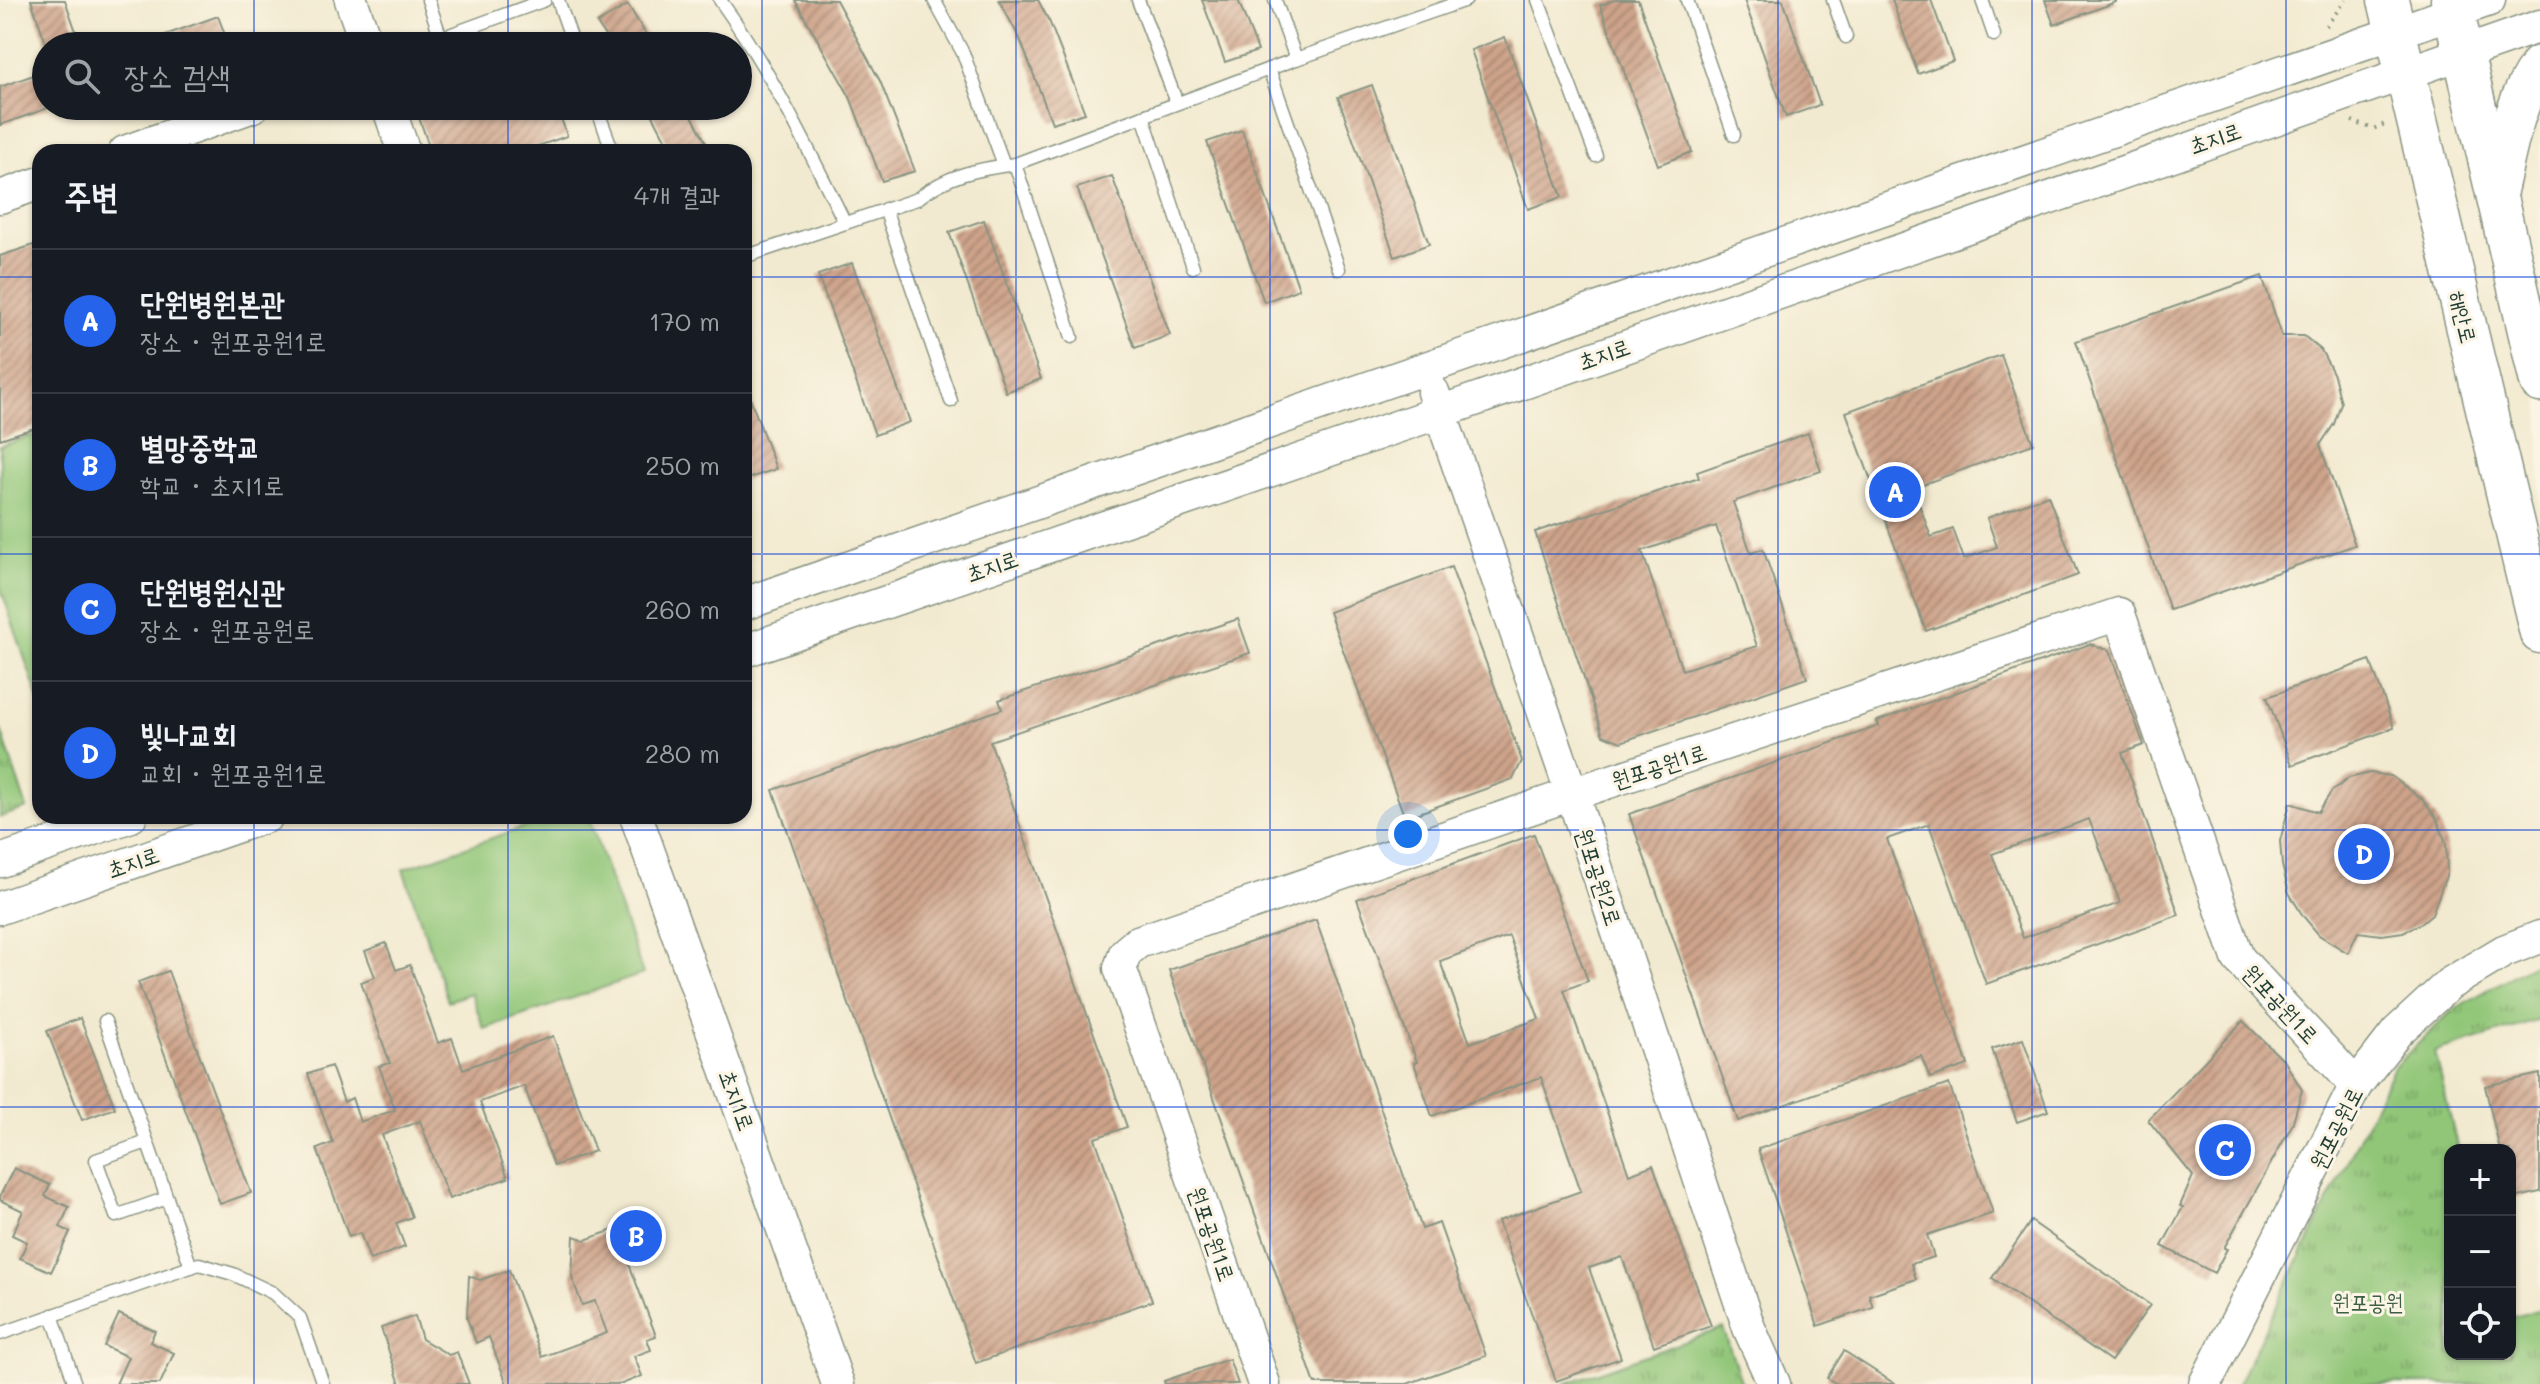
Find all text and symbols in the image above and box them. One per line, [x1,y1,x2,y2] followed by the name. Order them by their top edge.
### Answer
[32,32,752,120] search box
[60,54,104,98] icon: search
[124,55,230,95] text: 장소 검색
[2185,115,2245,160] street label: 초지로
[64,172,119,217] text: 주변
[634,178,720,212] text: 4개 결과
[140,282,285,322] text: 단원병원본관
[2443,288,2484,346] street label: 해안로
[81,304,99,338] text: A
[649,304,720,338] text: 170 m
[140,324,326,358] text: 장소 · 원포공원1로
[1574,331,1634,376] street label: 초지로
[140,426,261,466] text: 별망중학교
[81,448,99,482] text: B
[645,448,720,482] text: 250 m
[1869,462,1921,522] pin: A
[140,468,284,502] text: 학교 · 초지1로
[962,543,1022,588] street label: 초지로
[140,570,285,610] text: 단원병원신관
[80,592,100,626] text: C
[645,592,720,626] text: 260 m
[140,612,314,646] text: 장소 · 원포공원로
[140,714,237,754] text: 빛나교회
[81,736,99,770] text: D
[645,736,720,770] text: 280 m
[1608,737,1710,795] street label: 원포공원1로
[140,756,326,790] text: 교회 · 원포공원1로
[1388,814,1428,854] your location
[1570,824,1629,929] street label: 원포공원2로
[2338,824,2390,884] pin: D
[103,839,163,884] street label: 초지로
[2237,958,2326,1050] street label: 원포공원1로
[713,1065,762,1134] street label: 초지1로
[2303,1082,2369,1174] street label: 원포공원로
[2199,1120,2251,1180] pin: C
[2444,1144,2516,1360] map controls
[2444,1144,2516,1216] button: +
[1183,1183,1242,1285] street label: 원포공원1로
[610,1206,662,1266] pin: B
[2444,1216,2516,1288] button: −
[2333,1287,2403,1316] park label: 원포공원
[2444,1288,2516,1360] button: locate

